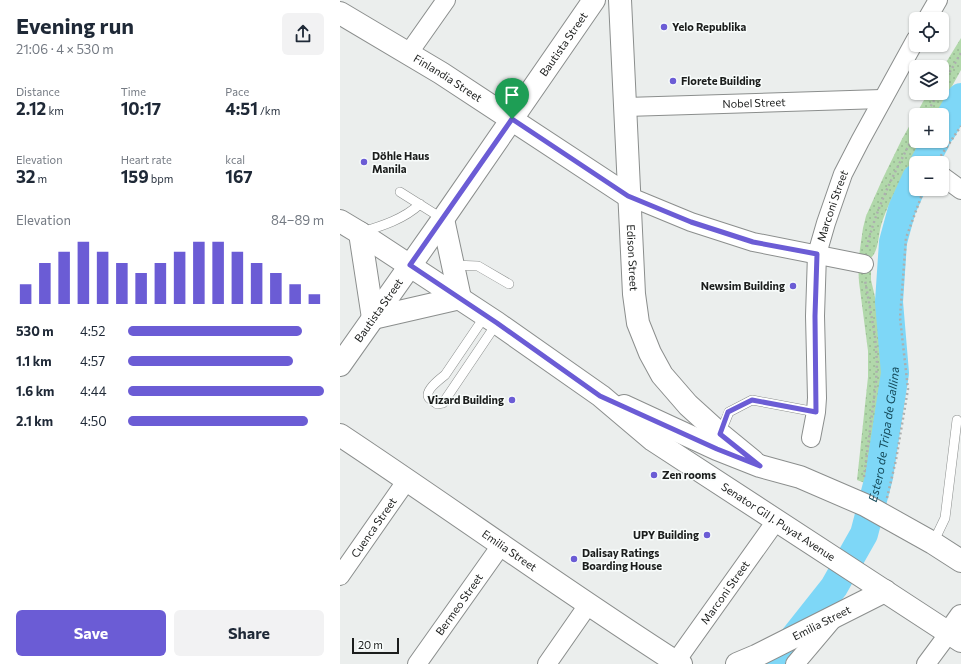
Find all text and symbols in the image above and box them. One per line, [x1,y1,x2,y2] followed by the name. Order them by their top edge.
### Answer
[537,9,590,78] street label: Bautista Street
[16,12,134,39] text: Evening run
[909,12,949,196] map controls
[909,12,949,52] button: locate
[282,13,324,55] button: share
[672,20,747,33] place label: Yelo Republika
[659,22,669,32] marker: Yelo Republika
[16,41,114,57] text: 21:06 · 4 × 530 m
[412,51,485,105] street label: Finlandia Street
[909,60,949,100] button: layers
[681,74,761,87] place label: Florete Building
[668,76,678,86] marker: Florete Building
[495,78,529,119] pin
[501,84,523,106] icon: arrive
[16,85,60,98] text: Distance
[121,85,146,98] text: Time
[225,85,249,98] text: Pace
[722,95,786,110] street label: Nobel Street
[16,98,46,119] text: 2.12
[121,98,161,119] text: 10:17
[225,98,258,119] text: 4:51
[46,104,64,117] text: km
[258,104,280,117] text: /km
[909,108,949,148] button: +
[372,149,429,175] place label: Döhle Haus Manila
[16,153,62,166] text: Elevation
[121,153,172,166] text: Heart rate
[225,153,245,166] text: kcal
[909,156,949,196] button: −
[359,157,369,167] marker: Döhle Haus Manila
[16,166,35,187] text: 32
[121,166,149,187] text: 159
[225,166,253,187] text: 167
[814,167,850,243] street label: Marconi Street
[35,172,47,185] text: m
[149,172,173,185] text: bpm
[16,212,71,228] text: Elevation
[271,212,324,228] text: 84–89 m
[625,224,641,292] street label: Edison Street
[351,275,405,344] street label: Bautista Street
[701,279,785,292] place label: Newsim Building
[788,281,798,291] marker: Newsim Building
[16,323,54,339] text: 530 m
[80,323,106,339] text: 4:52
[16,353,52,369] text: 1.1 km
[80,353,105,369] text: 4:57
[865,366,901,503] water label: Estero de Tripa de Gallina
[16,383,54,399] text: 1.6 km
[80,383,106,399] text: 4:44
[427,393,504,406] place label: Vizard Building
[507,395,517,405] marker: Vizard Building
[16,413,53,429] text: 2.1 km
[80,413,107,429] text: 4:50
[662,468,716,481] place label: Zen rooms
[649,470,659,480] marker: Zen rooms
[719,479,838,563] street label: Senator Gil J. Puyat Avenue
[348,494,399,560] street label: Cuenca Street
[480,527,540,574] street label: Emilia Street
[633,528,699,541] place label: UPY Building
[702,530,712,540] marker: UPY Building
[582,546,662,572] place label: Dalisay Ratings Boarding House
[569,554,579,564] marker: Dalisay Ratings Boarding House
[698,557,752,626] street label: Marconi Street
[433,570,485,638] street label: Bermeo Street
[790,602,853,643] street label: Emilia Street
[16,610,166,656] button: Save
[174,610,324,656] button: Share
[352,636,399,655] scale bar
[358,638,383,651] text: 20 m

